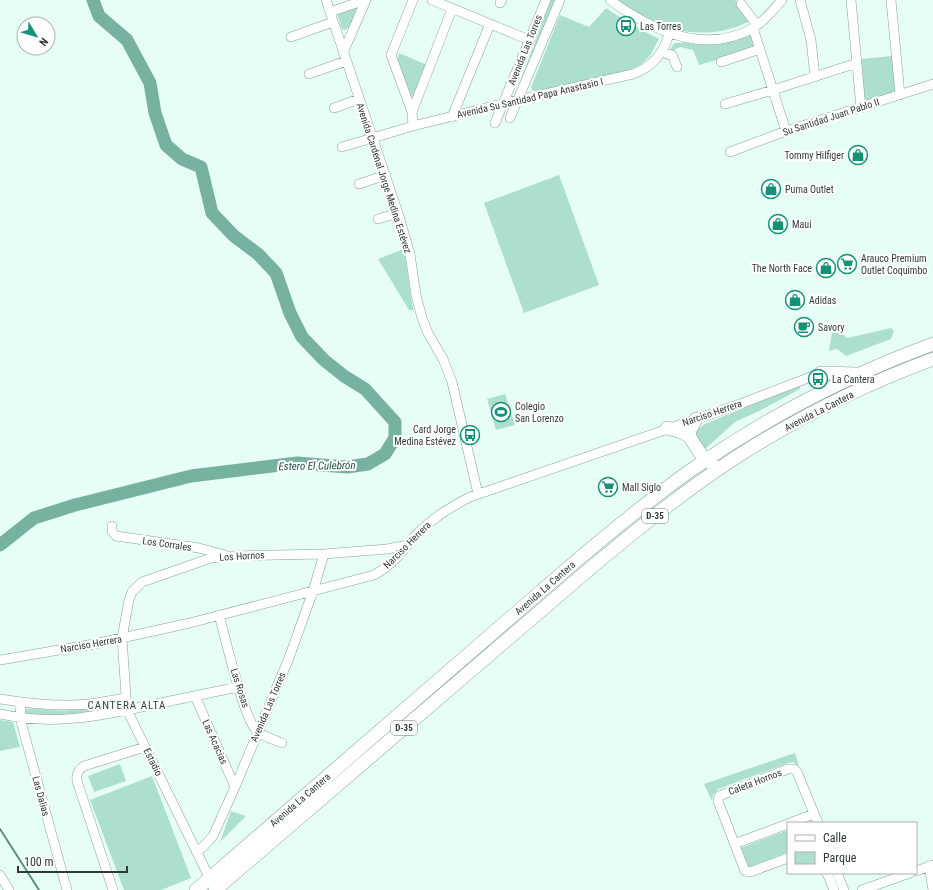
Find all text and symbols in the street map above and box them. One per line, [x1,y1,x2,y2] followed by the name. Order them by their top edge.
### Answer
[506,13,544,87] street label: Avenida Las Torres
[615,15,637,37] bus stop icon: Las Torres
[16,16,56,56] north arrow
[640,21,682,32] place label: Las Torres
[36,35,51,49] text: N
[456,76,604,120] street label: Avenida Su Santidad Papa Anastasio I
[781,96,881,138] street label: Su Santidad Juan Pablo II
[354,101,414,255] street label: Avenida Cardenal Jorge Medina Estévez
[847,144,869,166] shop icon: Tommy Hilfiger
[784,150,844,161] place label: Tommy Hilfiger
[760,178,782,200] shop icon: Puma Outlet
[785,184,834,195] place label: Puma Outlet
[767,213,789,235] shop icon: Maui
[792,219,811,230] place label: Maui
[836,253,858,275] supermarket icon: Arauco Premium Outlet Coquimbo
[861,253,927,276] place label: Arauco Premium Outlet Coquimbo
[815,257,837,279] shop icon: The North Face
[752,263,812,274] place label: The North Face
[784,289,806,311] shop icon: Adidas
[809,295,837,306] place label: Adidas
[793,316,815,338] cafe icon: Savory
[818,322,844,333] place label: Savory
[807,368,829,390] bus stop icon: La Cantera
[832,374,875,385] place label: La Cantera
[783,389,856,433] street label: Avenida La Cantera
[681,398,743,428] street label: Narciso Herrera
[490,401,512,423] sports icon: Colegio San Lorenzo
[515,401,564,424] place label: Colegio San Lorenzo
[394,424,456,447] place label: Card Jorge Medina Estévez
[459,424,481,446] bus stop icon: Card Jorge Medina Estévez
[278,459,356,473] water label: Estero El Culebrón
[597,476,619,498] supermarket icon: Mall Siglo
[622,482,661,493] place label: Mall Siglo
[642,509,668,523] road number: D-35
[381,519,433,571] street label: Narciso Herrera
[142,535,193,553] street label: Los Corrales
[219,549,265,563] street label: Los Hornos
[513,559,577,617] street label: Avenida La Cantera
[60,633,123,655] street label: Narciso Herrera
[228,667,252,709] street label: Las Rosas
[248,670,288,744] street label: Avenida Las Torres
[88,699,166,712] district label: CANTERA ALTA
[200,718,230,766] street label: Las Acacias
[391,721,417,735] road number: D-35
[142,746,164,778] street label: Estadio
[727,767,784,797] street label: Caleta Hornos
[268,771,332,829] street label: Avenida La Cantera
[30,775,52,818] street label: Las Dalias
[787,822,917,874] legend
[823,831,847,845] text: Calle
[18,848,127,874] scale bar
[823,851,857,865] text: Parque
[24,855,54,869] text: 100 m

